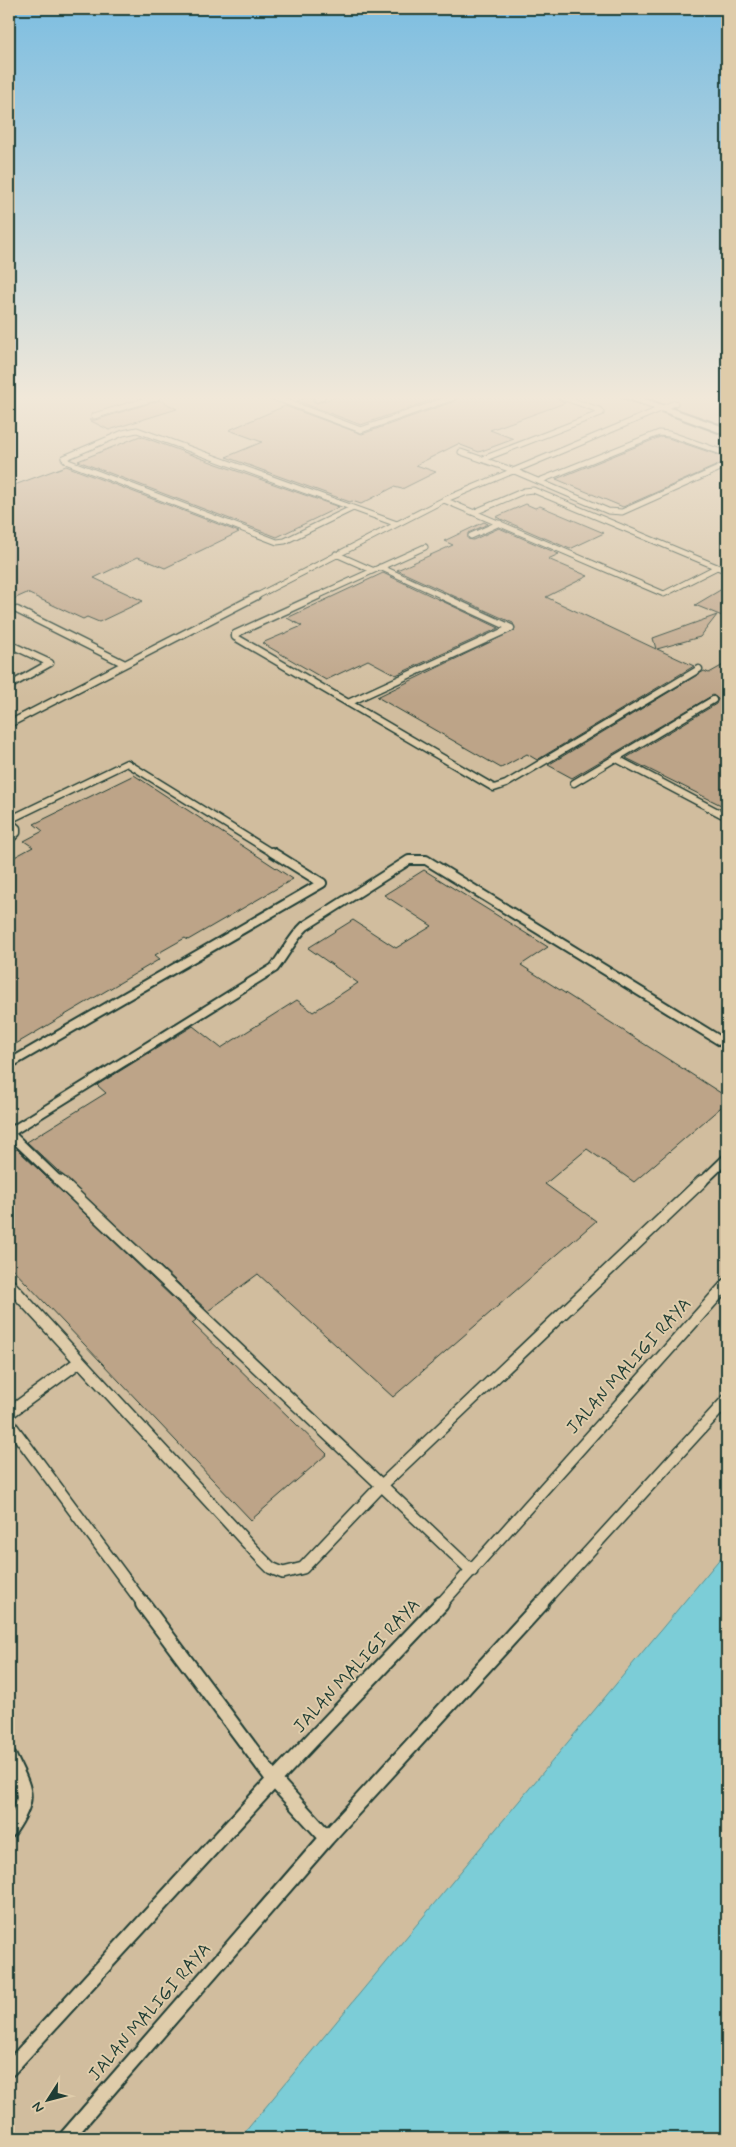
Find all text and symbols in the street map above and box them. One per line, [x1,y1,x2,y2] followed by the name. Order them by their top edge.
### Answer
[561,1293,697,1439] street label: JALAN MALIGI RAYA
[288,1593,426,1739] street label: JALAN MALIGI RAYA
[83,1938,217,2086] street label: JALAN MALIGI RAYA
[22,2074,72,2124] north arrow
[28,2098,48,2116] text: N

